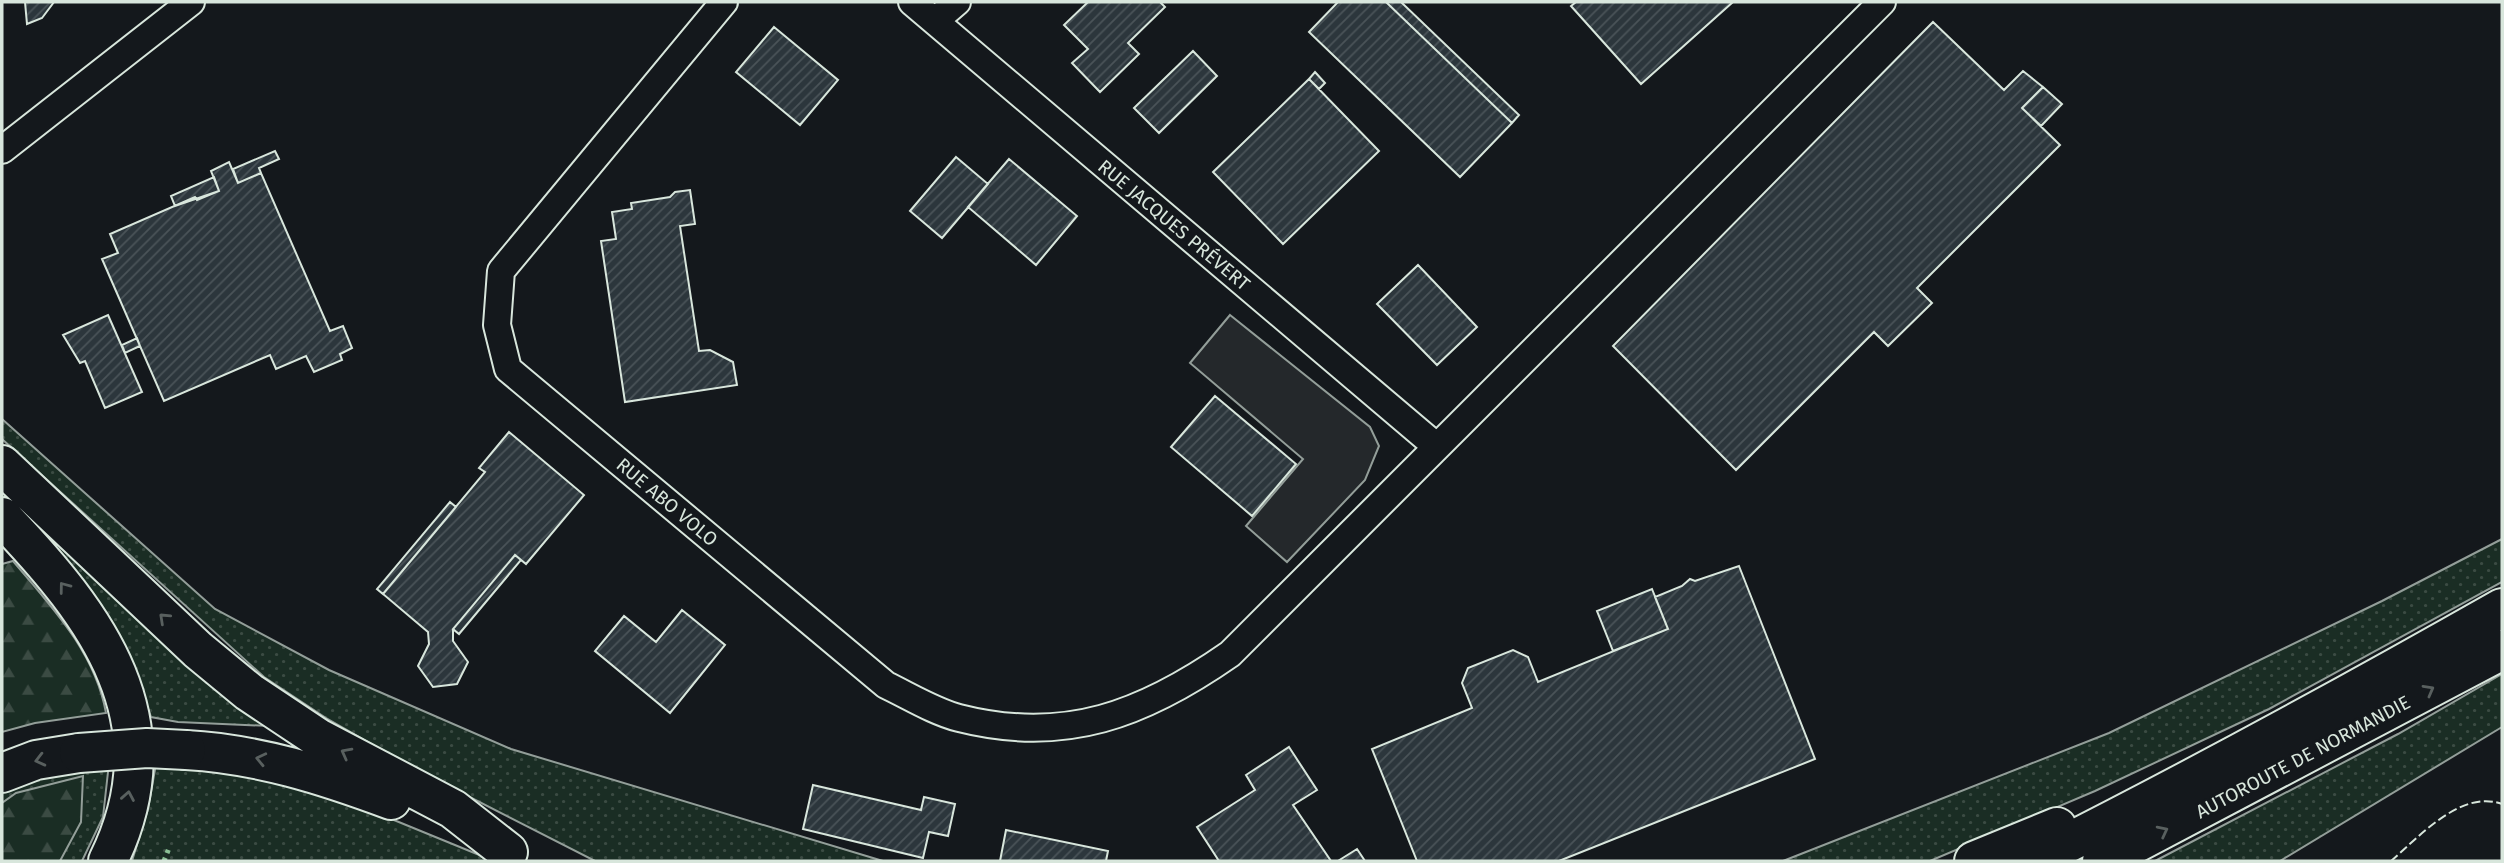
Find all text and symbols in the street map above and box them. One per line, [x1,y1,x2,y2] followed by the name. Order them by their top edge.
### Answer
[1093,155,1255,295] street label: RUE JACQUES PRÉVERT
[612,453,722,551] street label: RUE ABO VOLO
[60,583,73,595] one-way arrow
[159,613,172,626] one-way arrow
[2422,685,2435,698] one-way arrow
[2192,691,2414,823] street label: AUTOROUTE DE NORMANDIE
[341,748,353,761] one-way arrow
[34,752,46,766] one-way arrow
[255,753,267,768] one-way arrow
[120,791,135,802] one-way arrow
[2156,825,2168,839] one-way arrow

